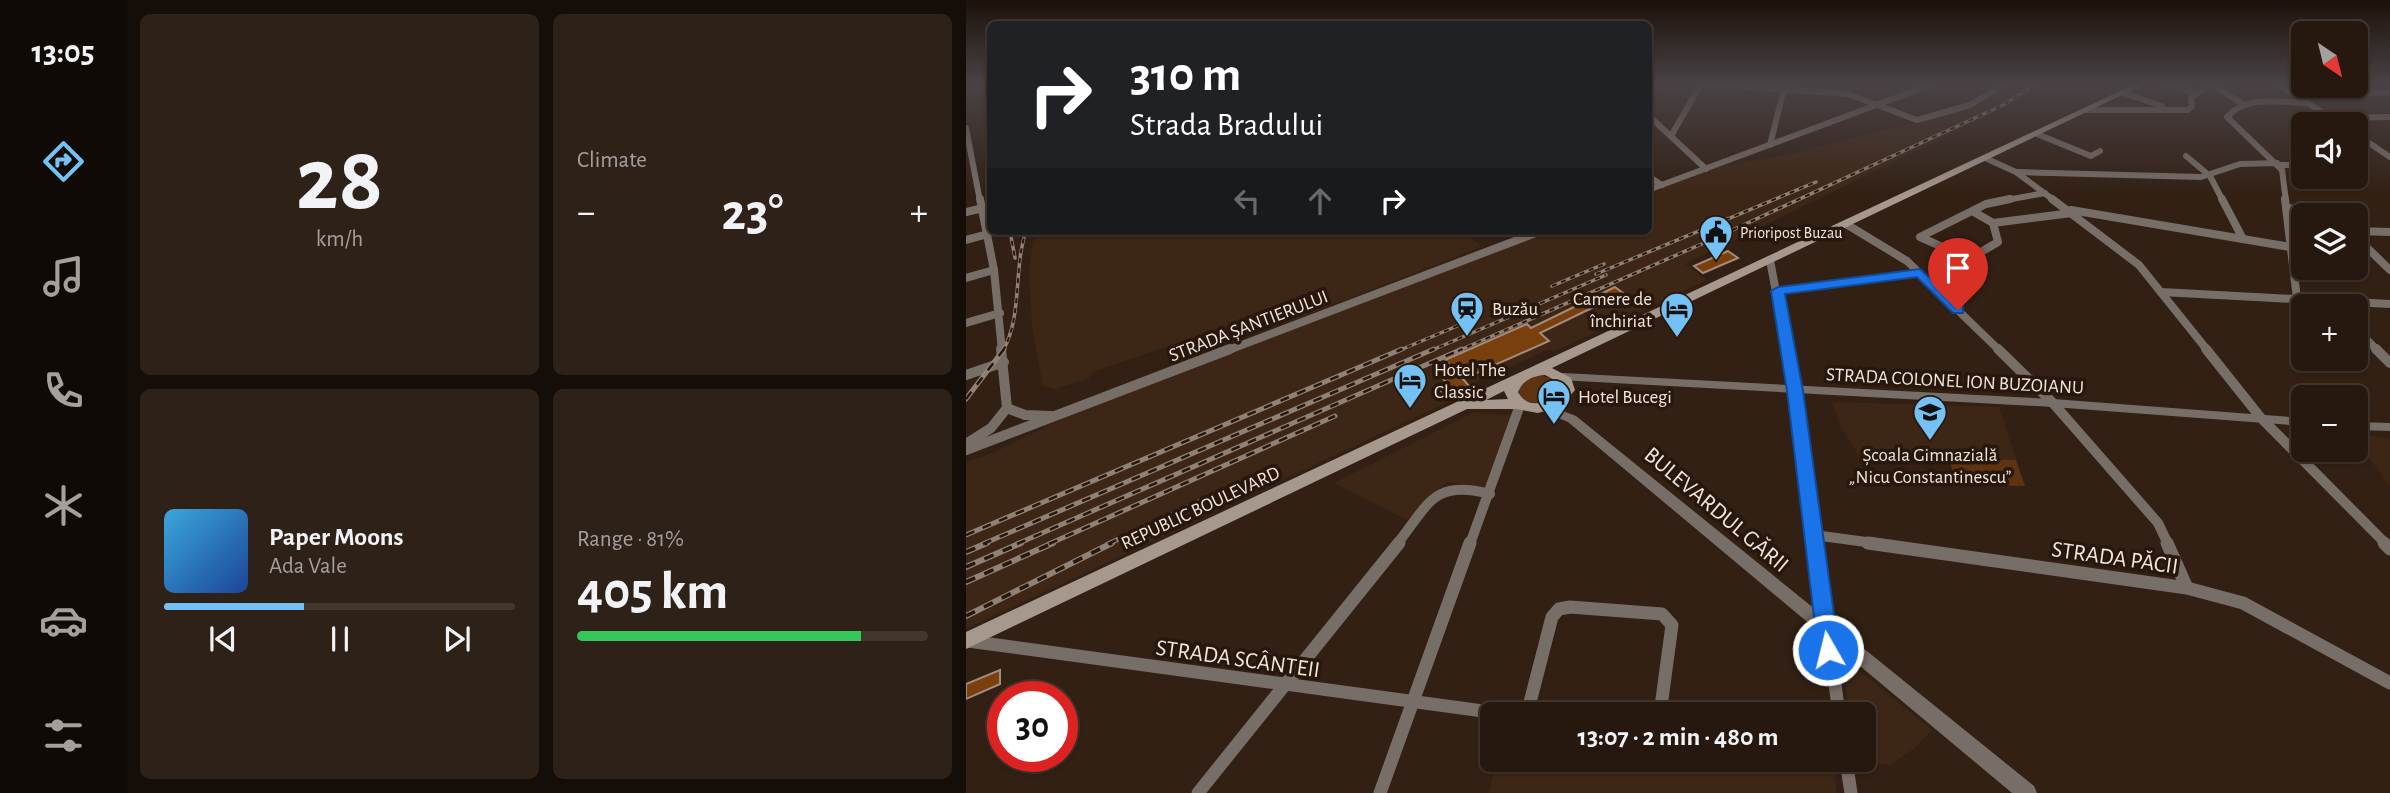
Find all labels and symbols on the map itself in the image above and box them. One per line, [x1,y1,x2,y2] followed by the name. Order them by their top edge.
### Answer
[2291,21,2368,98] north arrow
[1697,213,1735,262] public building icon: Prioripost Buzau
[1740,225,1842,241] place label: Prioripost Buzau
[1928,238,1988,310] pin
[1166,287,1331,366] street label: STRADA ȘANTIERULUI
[1448,289,1486,338] station icon: Buzău
[1573,290,1652,331] place label: Camere de închiriat
[1658,290,1696,339] hotel icon: Camere de închiriat
[1492,300,1538,319] place label: Buzău
[1391,361,1429,410] hotel icon: Hotel The Classic
[1434,361,1506,402] place label: Hotel The Classic
[1826,365,2084,398] street label: STRADA COLONEL ION BUZOIANU
[1535,377,1573,426] hotel icon: Hotel Bucegi
[1578,388,1672,407] place label: Hotel Bucegi
[1911,393,1949,442] school or university icon: Școala Gimnazială „Nicu Constantinescu”
[1639,442,1794,577] street label: BULEVARDUL GĂRII
[1849,446,2012,487] place label: Școala Gimnazială „Nicu Constantinescu”
[1118,463,1283,553] street label: REPUBLIC BOULEVARD
[2050,536,2180,579] street label: STRADA PĂCII
[1791,613,1865,687] position arrow
[1154,634,1322,682] street label: STRADA SCÂNTEII
[987,681,1078,772] speed limit sign: 30

